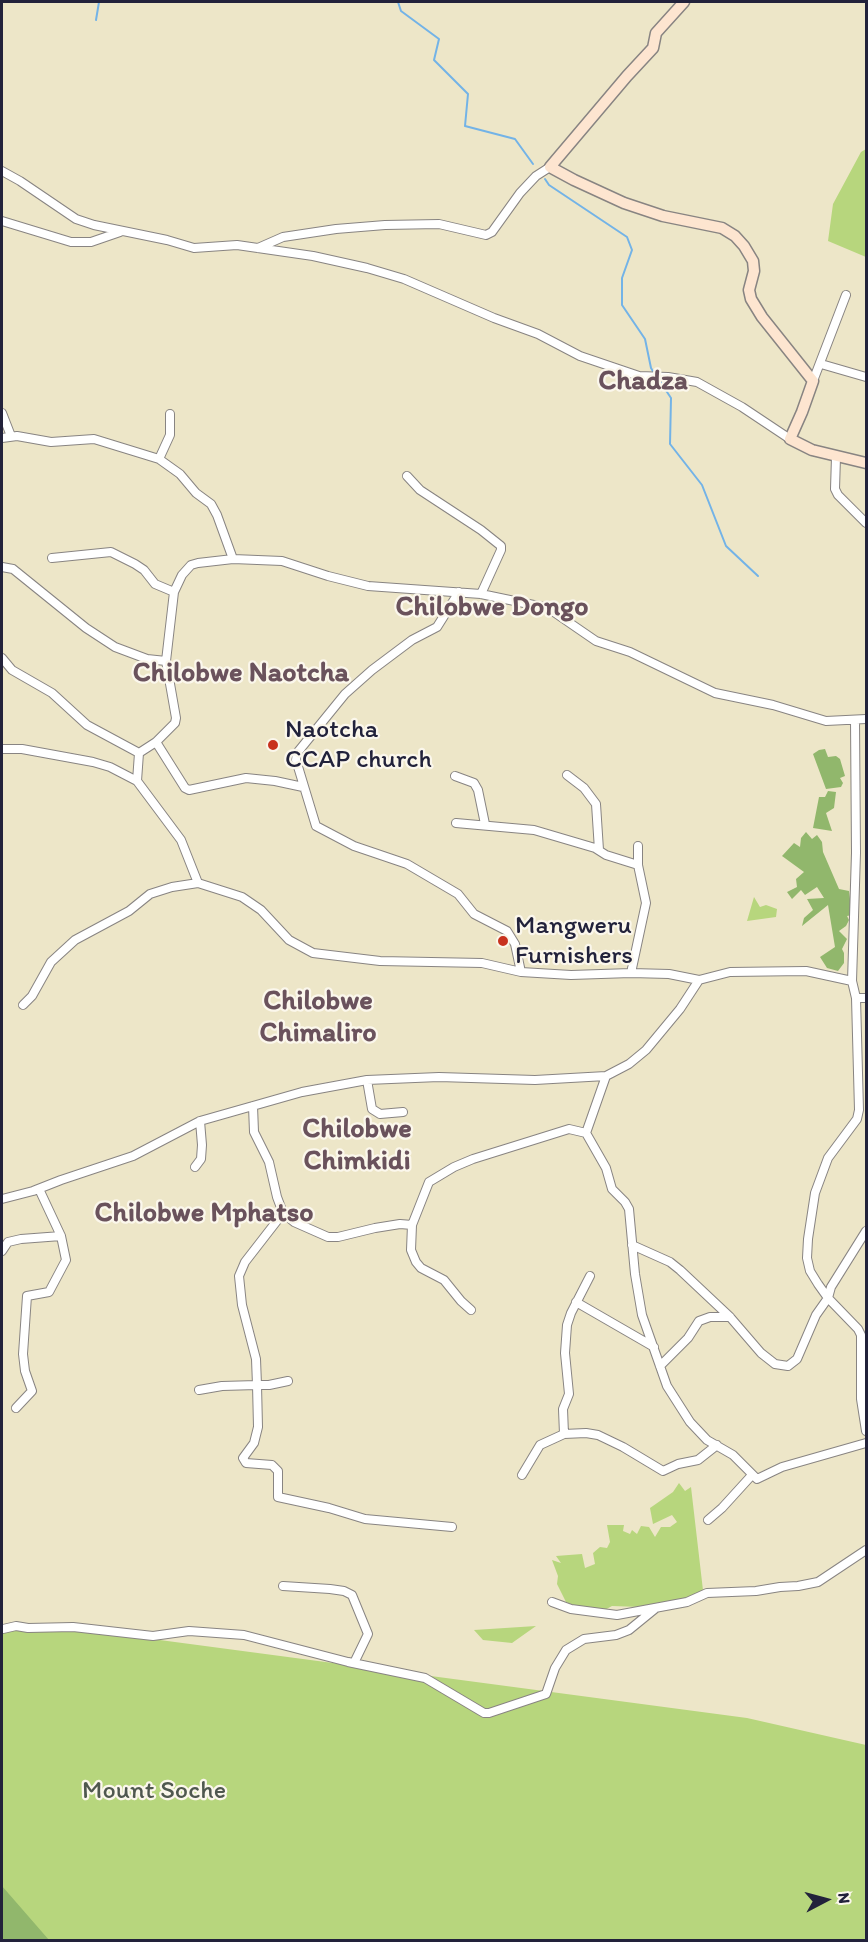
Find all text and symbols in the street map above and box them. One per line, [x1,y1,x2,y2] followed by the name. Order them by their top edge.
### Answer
[598,365,688,399] district label: Chadza
[395,591,589,625] district label: Chilobwe Dongo
[133,657,349,691] district label: Chilobwe Naotcha
[285,714,432,776] place label: Naotcha CCAP church
[266,738,280,752] marker: Naotcha CCAP church
[515,910,633,972] place label: Mangweru Furnishers
[496,934,510,948] marker: Mangweru Furnishers
[259,985,377,1051] district label: Chilobwe Chimaliro
[302,1113,412,1179] district label: Chilobwe Chimkidi
[95,1197,313,1231] district label: Chilobwe Mphatso
[82,1775,226,1807] park label: Mount Soche
[796,1870,856,1930] north arrow
[834,1892,854,1904] text: N

